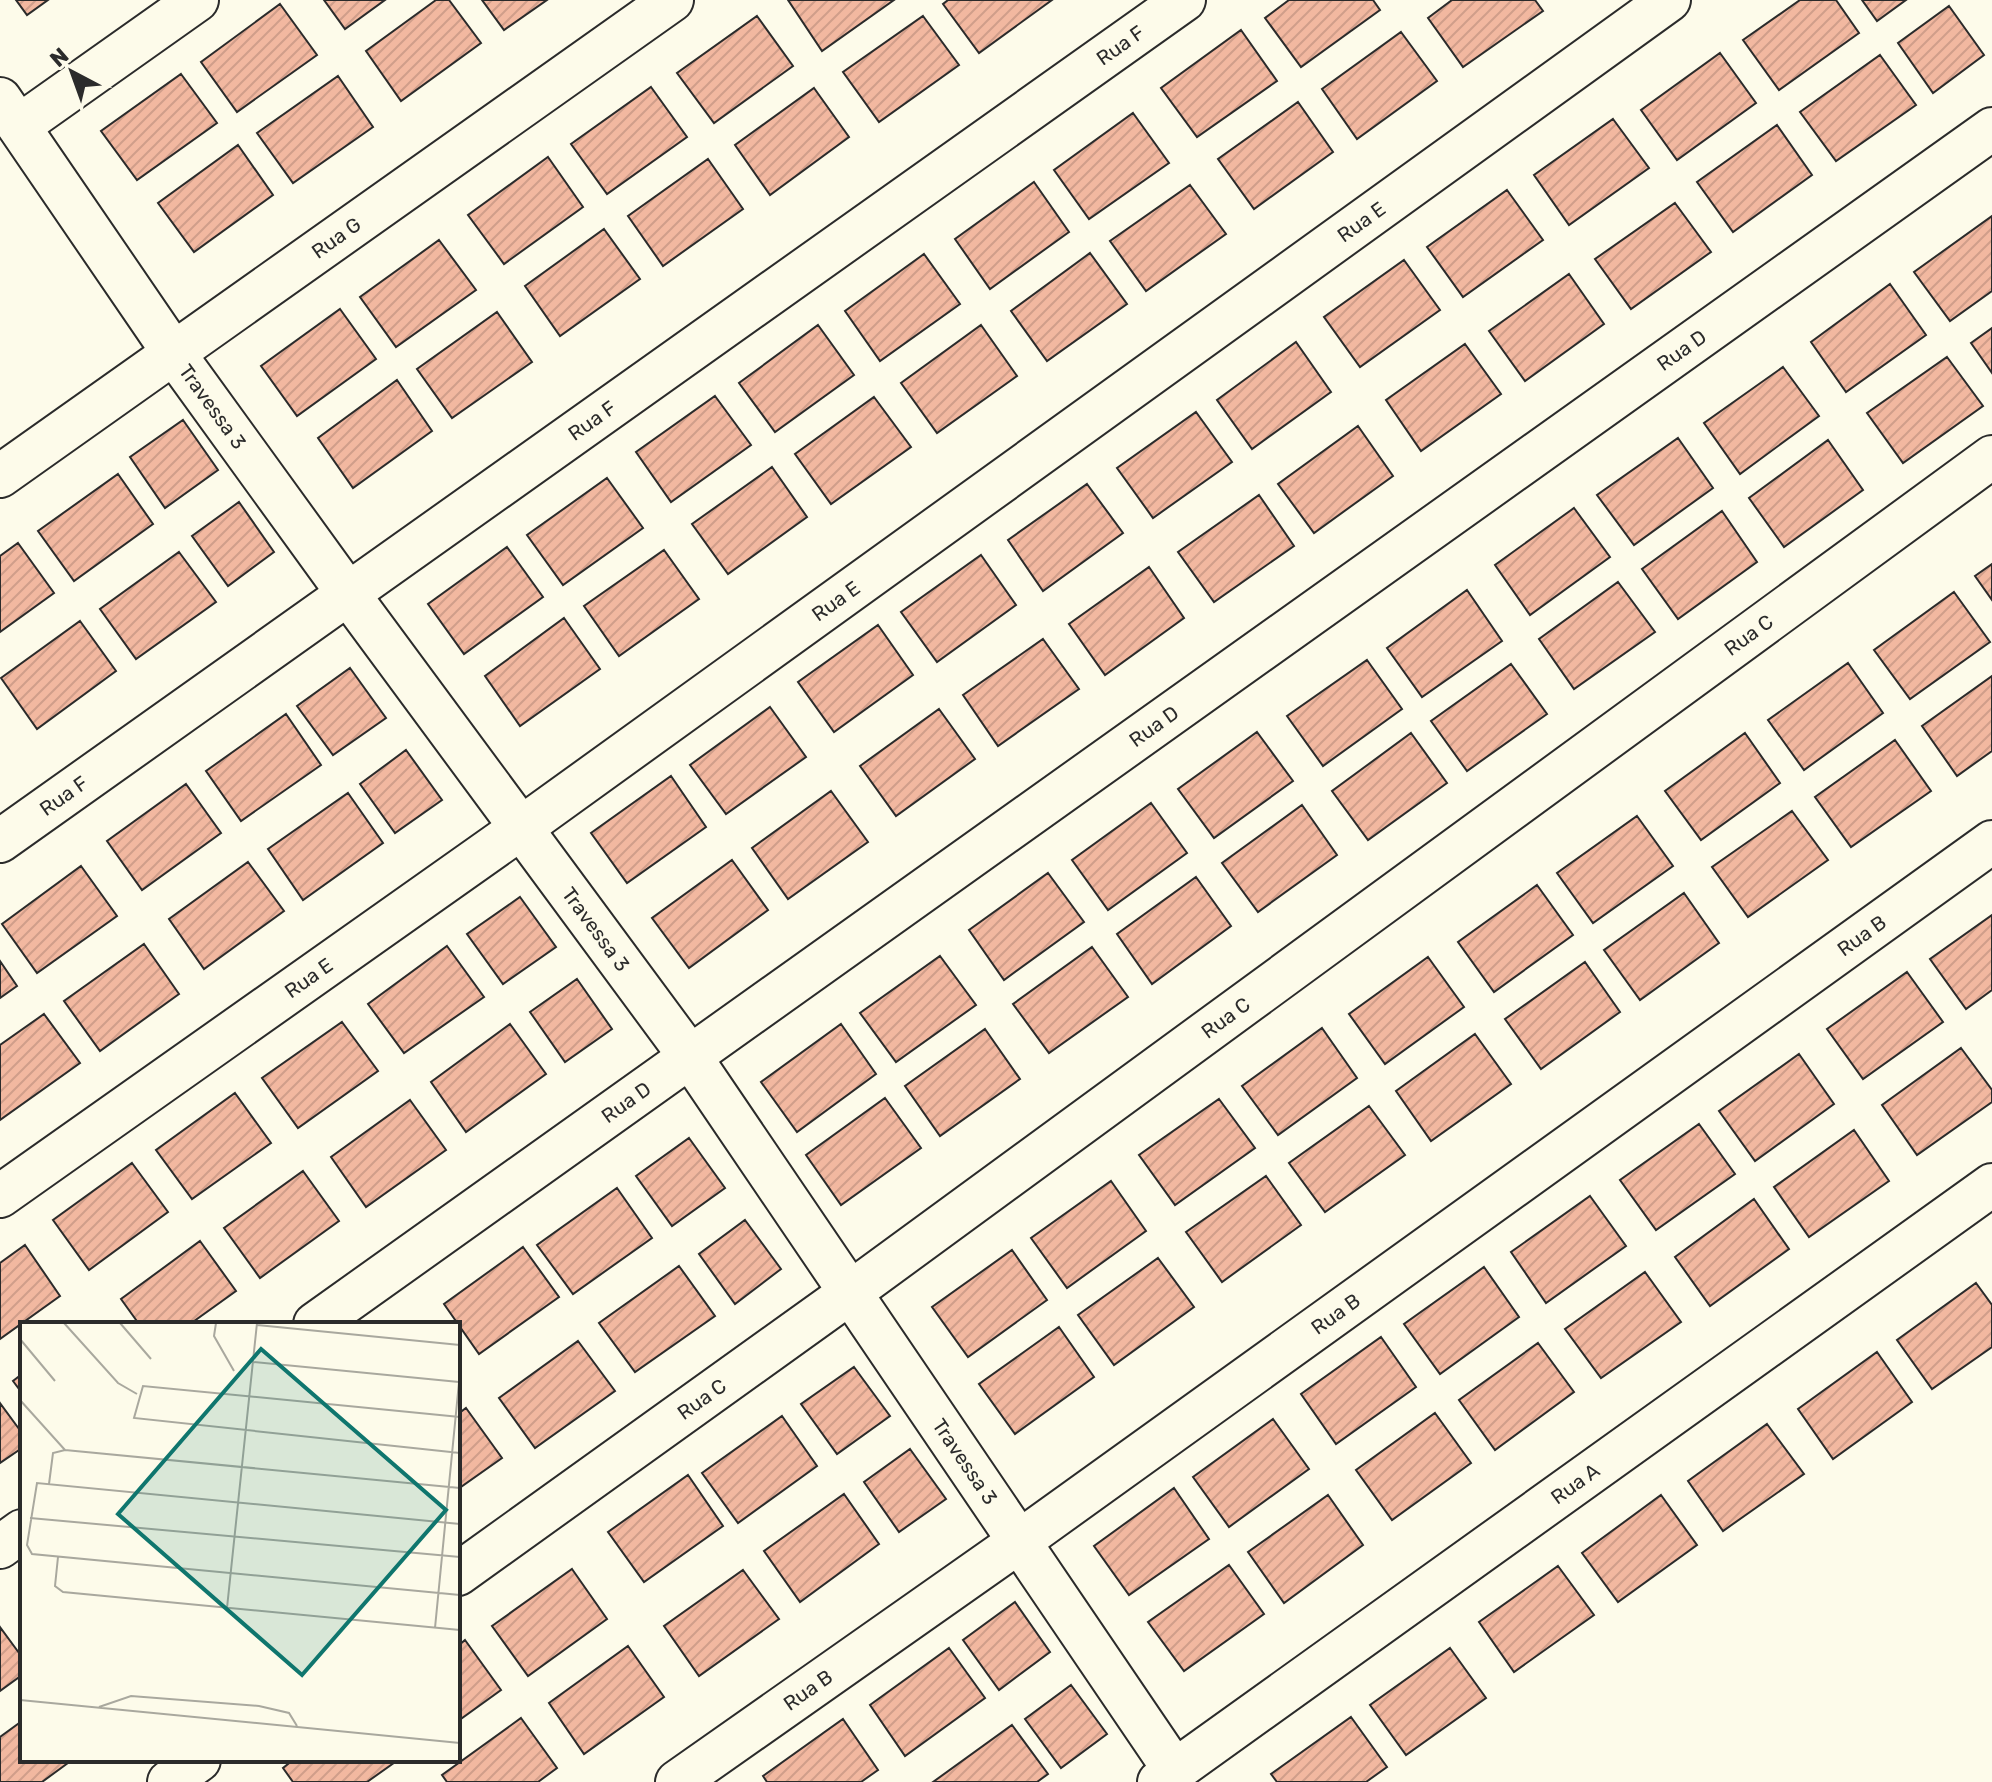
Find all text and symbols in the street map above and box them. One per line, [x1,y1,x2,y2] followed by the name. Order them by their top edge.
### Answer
[1092,20,1149,70] street label: Rua F
[32,32,112,112] north arrow
[44,42,74,73] text: N
[1333,197,1390,247] street label: Rua E
[307,212,365,263] street label: Rua G
[1652,325,1711,376] street label: Rua D
[174,360,251,454] street label: Travessa 3
[563,396,620,446] street label: Rua F
[807,576,864,626] street label: Rua E
[1720,609,1778,661] street label: Rua C
[1125,701,1183,752] street label: Rua D
[35,771,92,821] street label: Rua F
[557,882,635,976] street label: Travessa 3
[1833,910,1891,961] street label: Rua B
[280,953,337,1003] street label: Rua E
[1197,992,1255,1044] street label: Rua C
[597,1077,655,1128] street label: Rua D
[1307,1288,1365,1340] street label: Rua B
[20,1322,460,1762] inset map
[673,1373,731,1425] street label: Rua C
[927,1414,1003,1509] street label: Travessa 3
[1546,1458,1604,1509] street label: Rua A
[779,1665,837,1715] street label: Rua B

